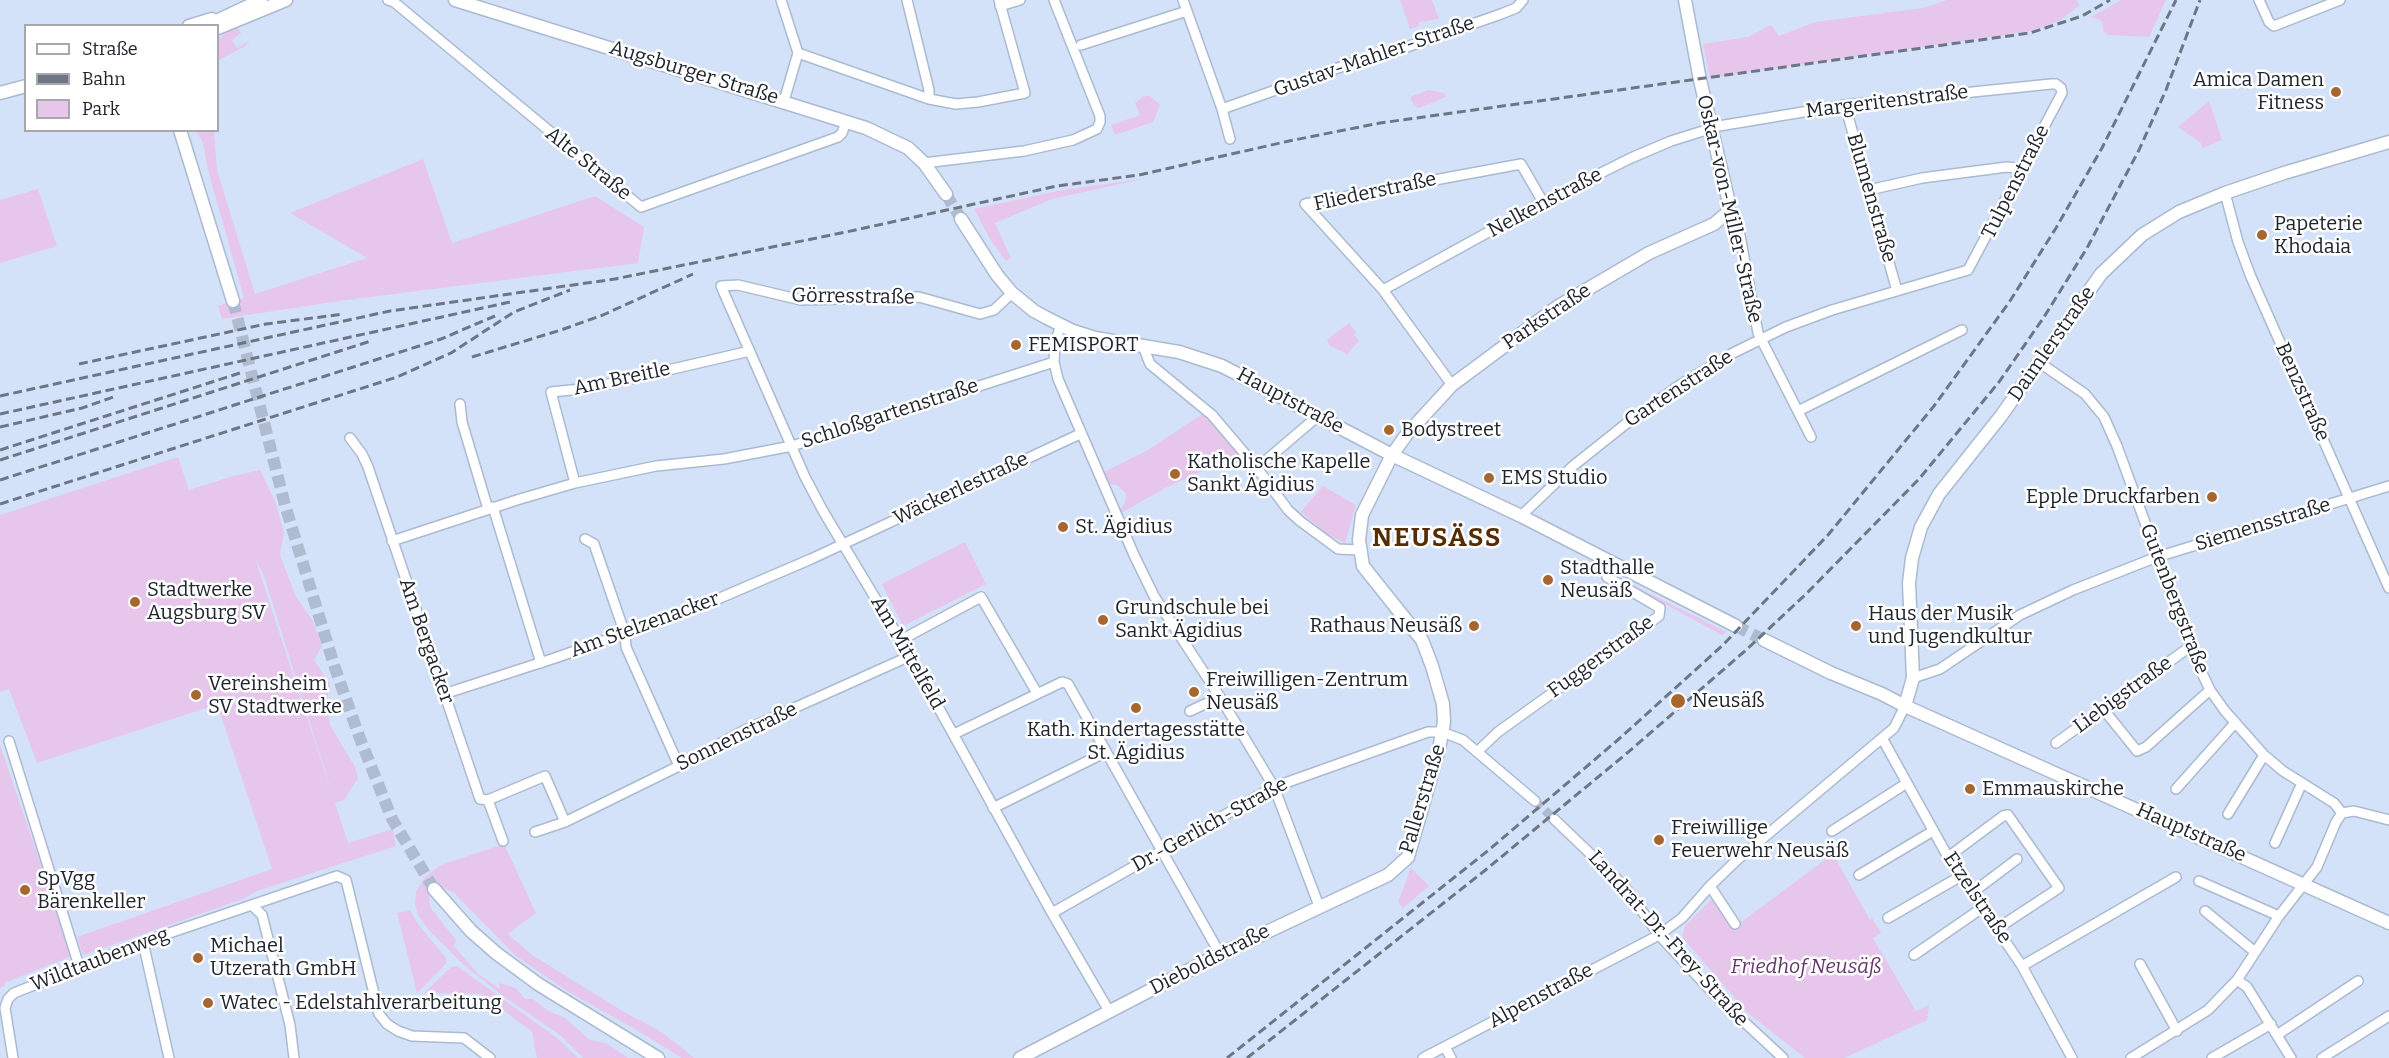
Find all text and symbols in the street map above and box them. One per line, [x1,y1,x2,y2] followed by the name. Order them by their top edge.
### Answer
[1270,11,1478,103] street label: Gustav-Mahler-Straße
[24,24,219,132] legend
[607,36,781,110] street label: Augsburger Straße
[82,38,138,60] text: Straße
[82,68,126,90] text: Bahn
[2193,68,2324,115] place label: Amica Damen Fitness
[1804,80,1970,124] street label: Margeritenstraße
[2329,85,2343,99] marker: Amica Damen Fitness
[1691,93,1767,325] street label: Oskar-von-Miller-Straße
[82,98,120,120] text: Park
[1977,121,2055,243] street label: Tulpenstraße
[540,122,636,206] street label: Alte Straße
[1841,131,1901,265] street label: Blumenstraße
[1484,163,1606,243] street label: Nelkenstraße
[1312,167,1438,217] street label: Fliederstraße
[2274,212,2363,259] place label: Papeterie Khodaia
[2255,228,2269,242] marker: Papeterie Khodaia
[1498,279,1596,355] street label: Parkstraße
[2003,282,2101,406] street label: Daimlerstraße
[791,284,915,310] street label: Görresstraße
[1028,333,1138,357] place label: FEMISPORT
[1009,338,1023,352] marker: FEMISPORT
[2270,339,2334,445] street label: Benzstraße
[1620,345,1738,433] street label: Gartenstraße
[571,357,673,401] street label: Am Breitle
[1232,363,1348,439] street label: Hauptstraße
[798,374,982,454] street label: Schloßgartenstraße
[1401,418,1501,442] place label: Bodystreet
[1382,423,1396,437] marker: Bodystreet
[890,447,1032,531] street label: Wäckerlestraße
[1187,450,1370,497] place label: Katholische Kapelle Sankt Ägidius
[1501,466,1608,490] place label: EMS Studio
[1168,467,1182,481] marker: Katholische Kapelle Sankt Ägidius
[1482,471,1496,485] marker: EMS Studio
[2026,485,2200,509] place label: Epple Druckfarben
[2205,490,2219,504] marker: Epple Druckfarben
[2192,493,2334,557] street label: Siemensstraße
[1075,515,1172,539] place label: St. Ägidius
[1056,520,1070,534] marker: St. Ägidius
[2134,520,2214,678] street label: Gutenbergstraße
[1372,523,1502,555] district label: NEUSÄSS
[1560,556,1654,603] place label: Stadthalle Neusäß
[1541,573,1555,587] marker: Stadthalle Neusäß
[393,575,459,707] street label: Am Bergacker
[147,578,266,625] place label: Stadtwerke Augsburg SV
[567,587,723,663] street label: Am Stelzenacker
[865,592,949,714] street label: Am Mittelfeld
[128,595,142,609] marker: Stadtwerke Augsburg SV
[1115,596,1269,643] place label: Grundschule bei Sankt Ägidius
[1868,602,2032,649] place label: Haus der Musik und Jugendkultur
[1543,611,1659,703] street label: Fuggerstraße
[1096,613,1110,627] marker: Grundschule bei Sankt Ägidius
[1309,614,1462,638] place label: Rathaus Neusäß
[1467,619,1481,633] marker: Rathaus Neusäß
[1849,619,1863,633] marker: Haus der Musik und Jugendkultur
[2069,651,2177,739] street label: Liebigstraße
[1206,668,1408,715] place label: Freiwilligen-Zentrum Neusäß
[208,672,342,719] place label: Vereinsheim SV Stadtwerke
[1187,685,1201,699] marker: Freiwilligen-Zentrum Neusäß
[189,688,203,702] marker: Vereinsheim SV Stadtwerke
[1692,689,1764,713] place label: Neusäß
[1669,692,1687,710] marker: Neusäß
[672,697,802,777] street label: Sonnenstraße
[1129,701,1143,715] marker: Kath. Kindertagesstätte St. Ägidius
[1027,718,1245,765] place label: Kath. Kindertagesstätte St. Ägidius
[1395,741,1451,857] street label: Pallerstraße
[1128,772,1292,878] street label: Dr.-Gerlich-Straße
[1982,777,2124,801] place label: Emmauskirche
[1963,782,1977,796] marker: Emmauskirche
[2132,798,2250,868] street label: Hauptstraße
[1671,816,1849,863] place label: Freiwillige Feuerwehr Neusäß
[1652,833,1666,847] marker: Freiwillige Feuerwehr Neusäß
[1583,846,1753,1032] street label: Landrat-Dr.-Frey-Straße
[1938,848,2016,948] street label: Etzelstraße
[37,867,145,914] place label: SpVgg Bärenkeller
[18,883,32,897] marker: SpVgg Bärenkeller
[1146,919,1274,1001] street label: Dieboldstraße
[28,923,172,997] street label: Wildtaubenweg
[210,934,357,981] place label: Michael Utzerath GmbH
[191,951,205,965] marker: Michael Utzerath GmbH
[1731,955,1881,979] park label: Friedhof Neusäß
[1485,958,1597,1034] street label: Alpenstraße
[220,991,502,1015] place label: Watec - Edelstahlverarbeitung
[201,996,215,1010] marker: Watec - Edelstahlverarbeitung

